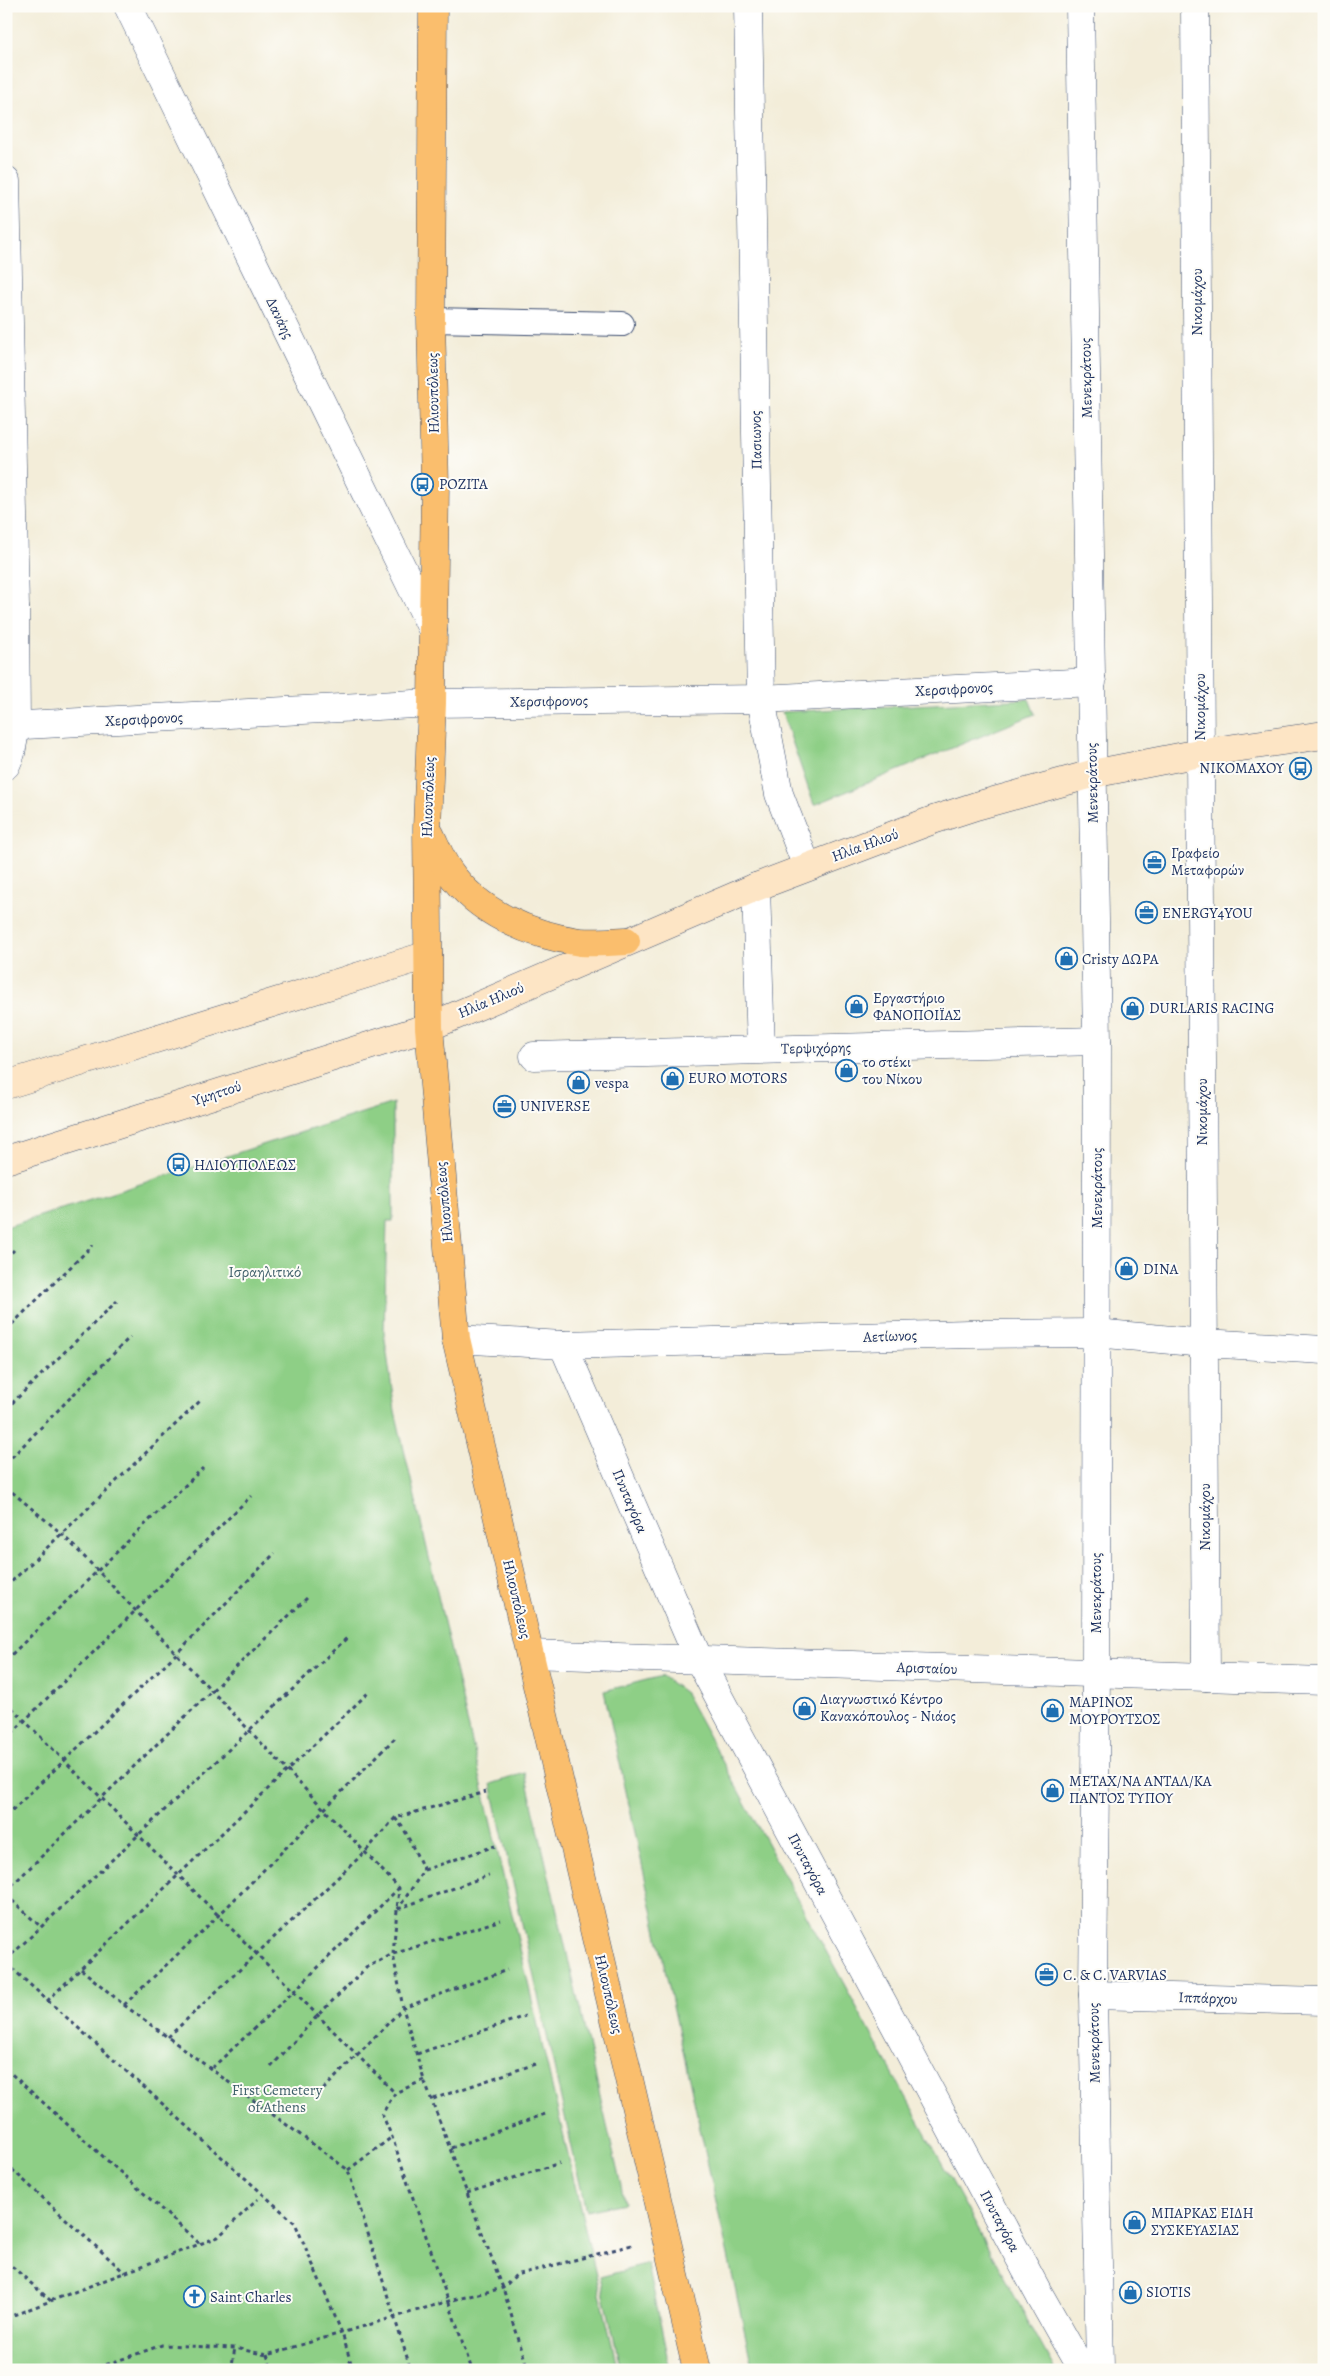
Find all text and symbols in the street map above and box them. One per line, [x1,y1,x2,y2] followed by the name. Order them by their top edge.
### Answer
[1187,268,1207,336] street label: Νικομάχου
[261,294,299,342] street label: Δανάης
[1075,337,1097,419] street label: Μενεκράτους
[422,352,444,434] street label: Ηλιουπόλεως
[745,410,767,470] street label: Πασιωνος
[411,472,435,496] bus stop icon: ΡΟΖΙΤΑ
[439,474,488,494] place label: ΡΟΖΙΤΑ
[1190,673,1210,741] street label: Νικομάχου
[914,677,994,701] street label: Χερσιφρονος
[510,690,588,712] street label: Χερσιφρονος
[104,707,184,731] street label: Χερσιφρονος
[1081,742,1103,824] street label: Μενεκράτους
[417,756,439,838] street label: Ηλιουπόλεως
[1288,756,1312,780] bus stop icon: ΝΙΚΟΜΑΧΟΥ
[1199,758,1285,778] place label: ΝΙΚΟΜΑΧΟΥ
[829,824,901,866] street label: Ηλία Ηλιού
[1171,843,1244,880] place label: Γραφείο Μεταφορών
[1143,850,1167,874] office icon: Γραφείο Μεταφορών
[1134,901,1158,925] office icon: ENERGY4YOU
[1162,903,1253,923] place label: ENERGY4YOU
[1054,947,1078,971] shop icon: Cristy ΔΩΡΑ
[1082,949,1159,969] place label: Cristy ΔΩΡΑ
[455,977,527,1023] street label: Ηλία Ηλιού
[873,988,961,1025] place label: Εργαστήριο ΦΑΝΟΠΟΙΪΑΣ
[845,995,869,1019] shop icon: Εργαστήριο ΦΑΝΟΠΟΙΪΑΣ
[1121,996,1145,1020] shop icon: DURLARIS RACING
[1149,998,1275,1018] place label: DURLARIS RACING
[781,1037,851,1059] street label: Τερψιχόρης
[862,1052,922,1089] place label: το στέκι του Νίκου
[834,1059,858,1083] shop icon: το στέκι του Νίκου
[660,1066,684,1090] shop icon: EURO MOTORS
[688,1068,788,1088] place label: EURO MOTORS
[567,1071,591,1095] shop icon: vespa
[594,1073,629,1093] place label: vespa
[189,1076,244,1111] street label: Υμηττού
[1192,1078,1212,1146] street label: Νικομάχου
[492,1094,516,1118] office icon: UNIVERSE
[520,1096,590,1116] place label: UNIVERSE
[1087,1148,1107,1228] street label: Μενεκράτους
[166,1153,190,1177] bus stop icon: ΗΛΙΟΥΠΟΛΕΩΣ
[194,1155,296,1175] place label: ΗΛΙΟΥΠΟΛΕΩΣ
[431,1161,457,1243] street label: Ηλιουπόλεως
[1115,1257,1139,1281] shop icon: DINA
[1143,1259,1179,1279] place label: DINA
[229,1262,301,1282] park label: Ισραηλιτικό
[862,1325,917,1347] street label: Αετίωνος
[608,1466,652,1536] street label: Πνυταγόρα
[1195,1483,1215,1551] street label: Νικομάχου
[1086,1553,1106,1633] street label: Μενεκράτους
[498,1557,536,1641] street label: Ηλιουπόλεως
[895,1657,958,1679] street label: Αρισταίου
[820,1689,956,1726] place label: Διαγνωστικό Κέντρο Κανακόπουλος - Νιάος
[1069,1692,1161,1729] place label: ΜΑΡΙΝΟΣ ΜΟΥΡΟΥΤΣΟΣ
[792,1696,816,1720] shop icon: Διαγνωστικό Κέντρο Κανακόπουλος - Νιάος
[1041,1699,1065,1723] shop icon: ΜΑΡΙΝΟΣ ΜΟΥΡΟΥΤΣΟΣ
[1069,1771,1212,1808] place label: ΜΕΤΑΧ/ΝΑ ΑΝΤΑΛ/ΚΑ ΠΑΝΤΟΣ ΤΥΠΟΥ
[1041,1778,1065,1802] shop icon: ΜΕΤΑΧ/ΝΑ ΑΝΤΑΛ/ΚΑ ΠΑΝΤΟΣ ΤΥΠΟΥ
[783,1829,833,1899] street label: Πνυταγόρα
[590,1952,628,2036] street label: Ηλιουπόλεως
[1035,1963,1059,1987] office icon: C. & C. VARVIAS
[1063,1965,1167,1985] place label: C. & C. VARVIAS
[1178,1987,1238,2009] street label: Ιππάρχου
[1083,2002,1105,2084] street label: Μενεκράτους
[232,2080,323,2117] park label: First Cemetery of Athens
[975,2186,1025,2256] street label: Πνυταγόρα
[1151,2203,1254,2240] place label: ΜΠΑΡΚΑΣ ΕΙΔΗ ΣΥΣΚΕΥΑΣΙΑΣ
[1123,2210,1147,2234] shop icon: ΜΠΑΡΚΑΣ ΕΙΔΗ ΣΥΣΚΕΥΑΣΙΑΣ
[1118,2280,1142,2304] shop icon: SIOTIS
[1146,2282,1191,2302] place label: SIOTIS
[182,2285,206,2309] church icon: Saint Charles
[210,2287,292,2307] place label: Saint Charles

